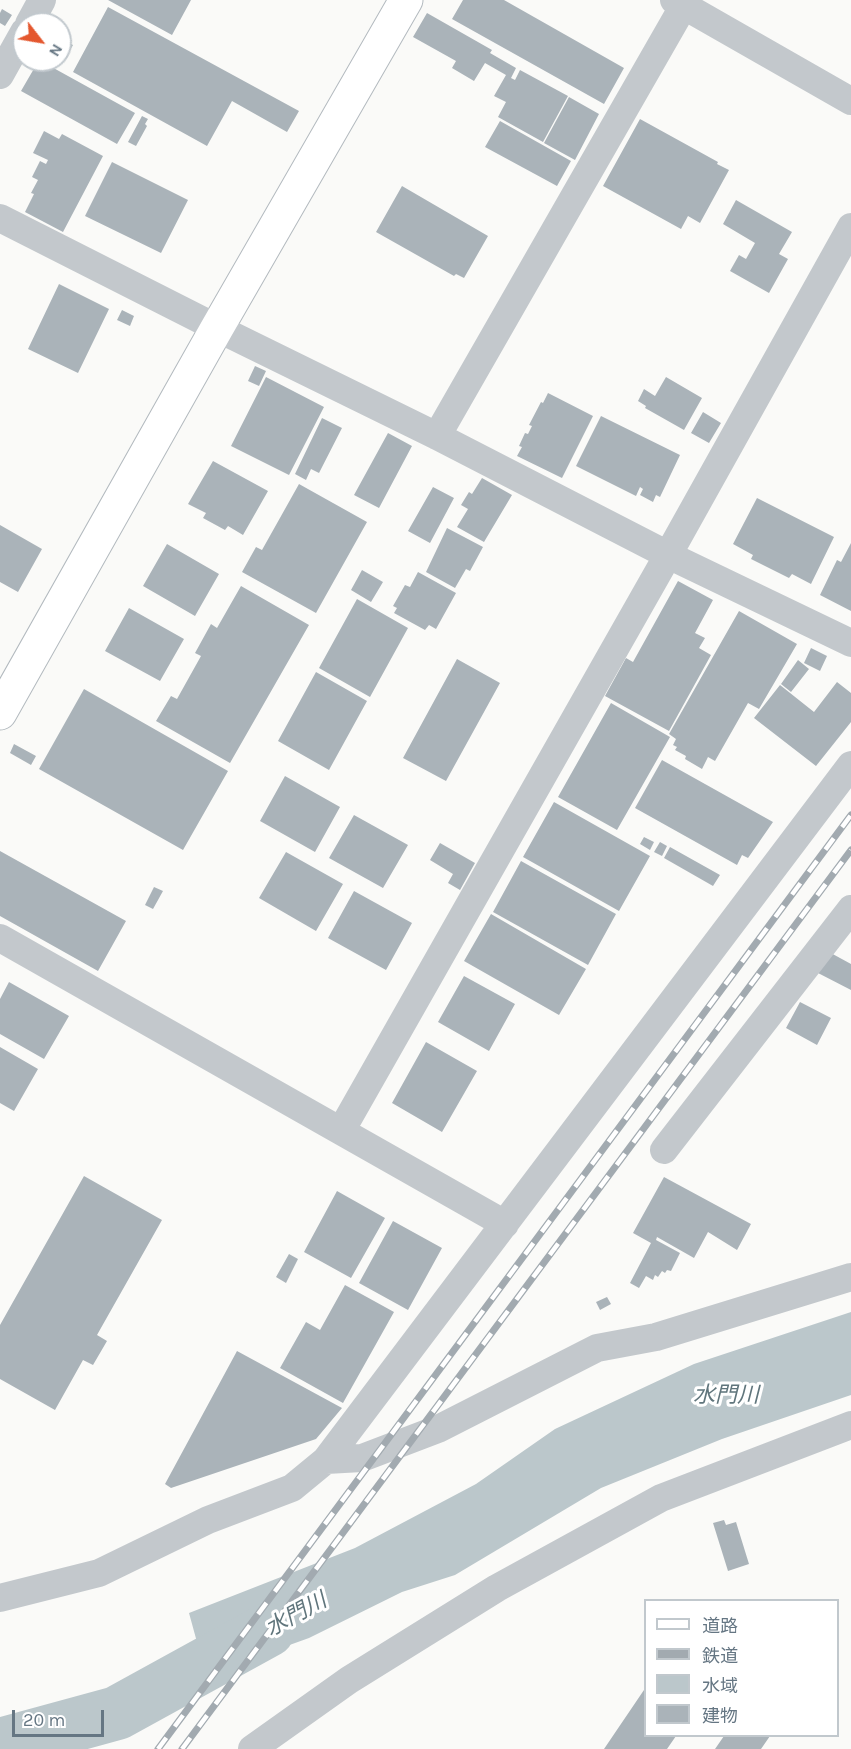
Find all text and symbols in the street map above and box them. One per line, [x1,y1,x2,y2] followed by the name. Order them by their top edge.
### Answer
[12,12,72,72] north arrow
[45,41,67,60] text: N
[693,1383,759,1409] water label: 水門川
[261,1587,331,1643] water label: 水門川
[644,1599,839,1737] legend
[702,1615,738,1637] text: 道路
[702,1645,738,1667] text: 鉄道
[702,1675,738,1697] text: 水域
[15,1698,106,1736] scale bar
[702,1705,738,1727] text: 建物
[23,1709,65,1731] text: 20 m

